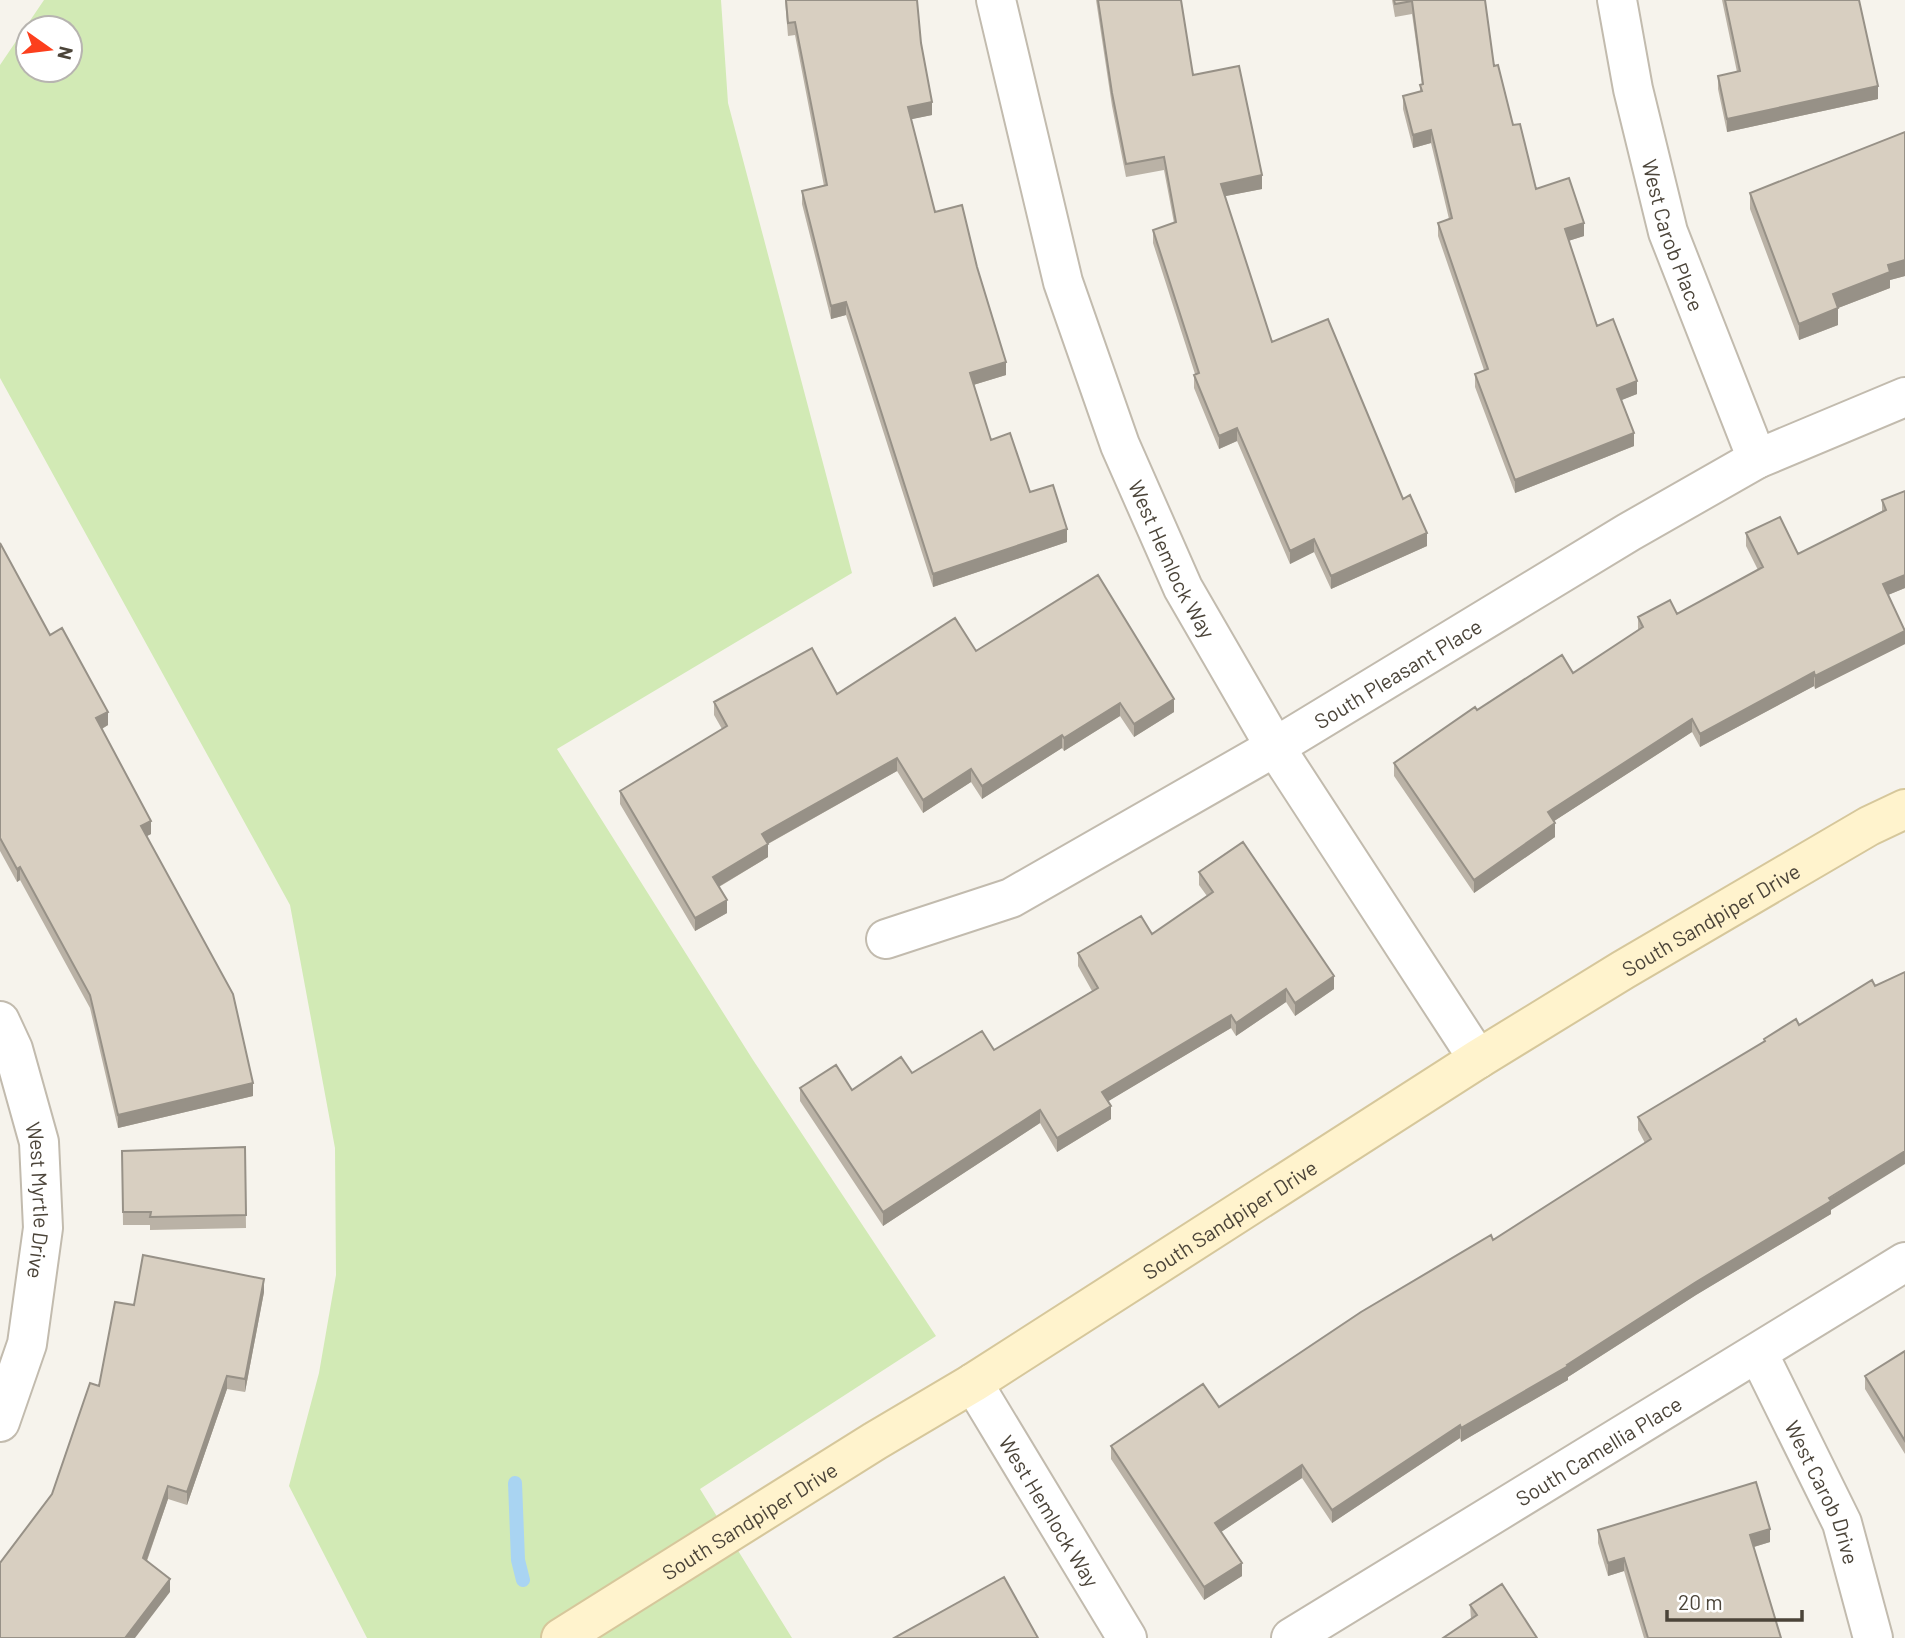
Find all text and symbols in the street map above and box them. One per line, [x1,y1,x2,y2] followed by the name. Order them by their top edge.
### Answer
[14,14,84,84] north arrow
[53,44,79,62] text: N
[1638,156,1710,314] street label: West Carob Place
[1124,476,1222,642] street label: West Hemlock Way
[1309,612,1486,733] street label: South Pleasant Place
[1617,857,1804,981] street label: South Sandpiper Drive
[21,1119,56,1281] street label: West Myrtle Drive
[1137,1154,1321,1284] street label: South Sandpiper Drive
[1510,1390,1686,1510] street label: South Camellia Place
[1781,1416,1865,1567] street label: West Carob Drive
[995,1430,1105,1591] street label: West Hemlock Way
[657,1456,841,1584] street label: South Sandpiper Drive
[1667,1578,1802,1622] scale bar
[1678,1589,1723,1614] text: 20 m

